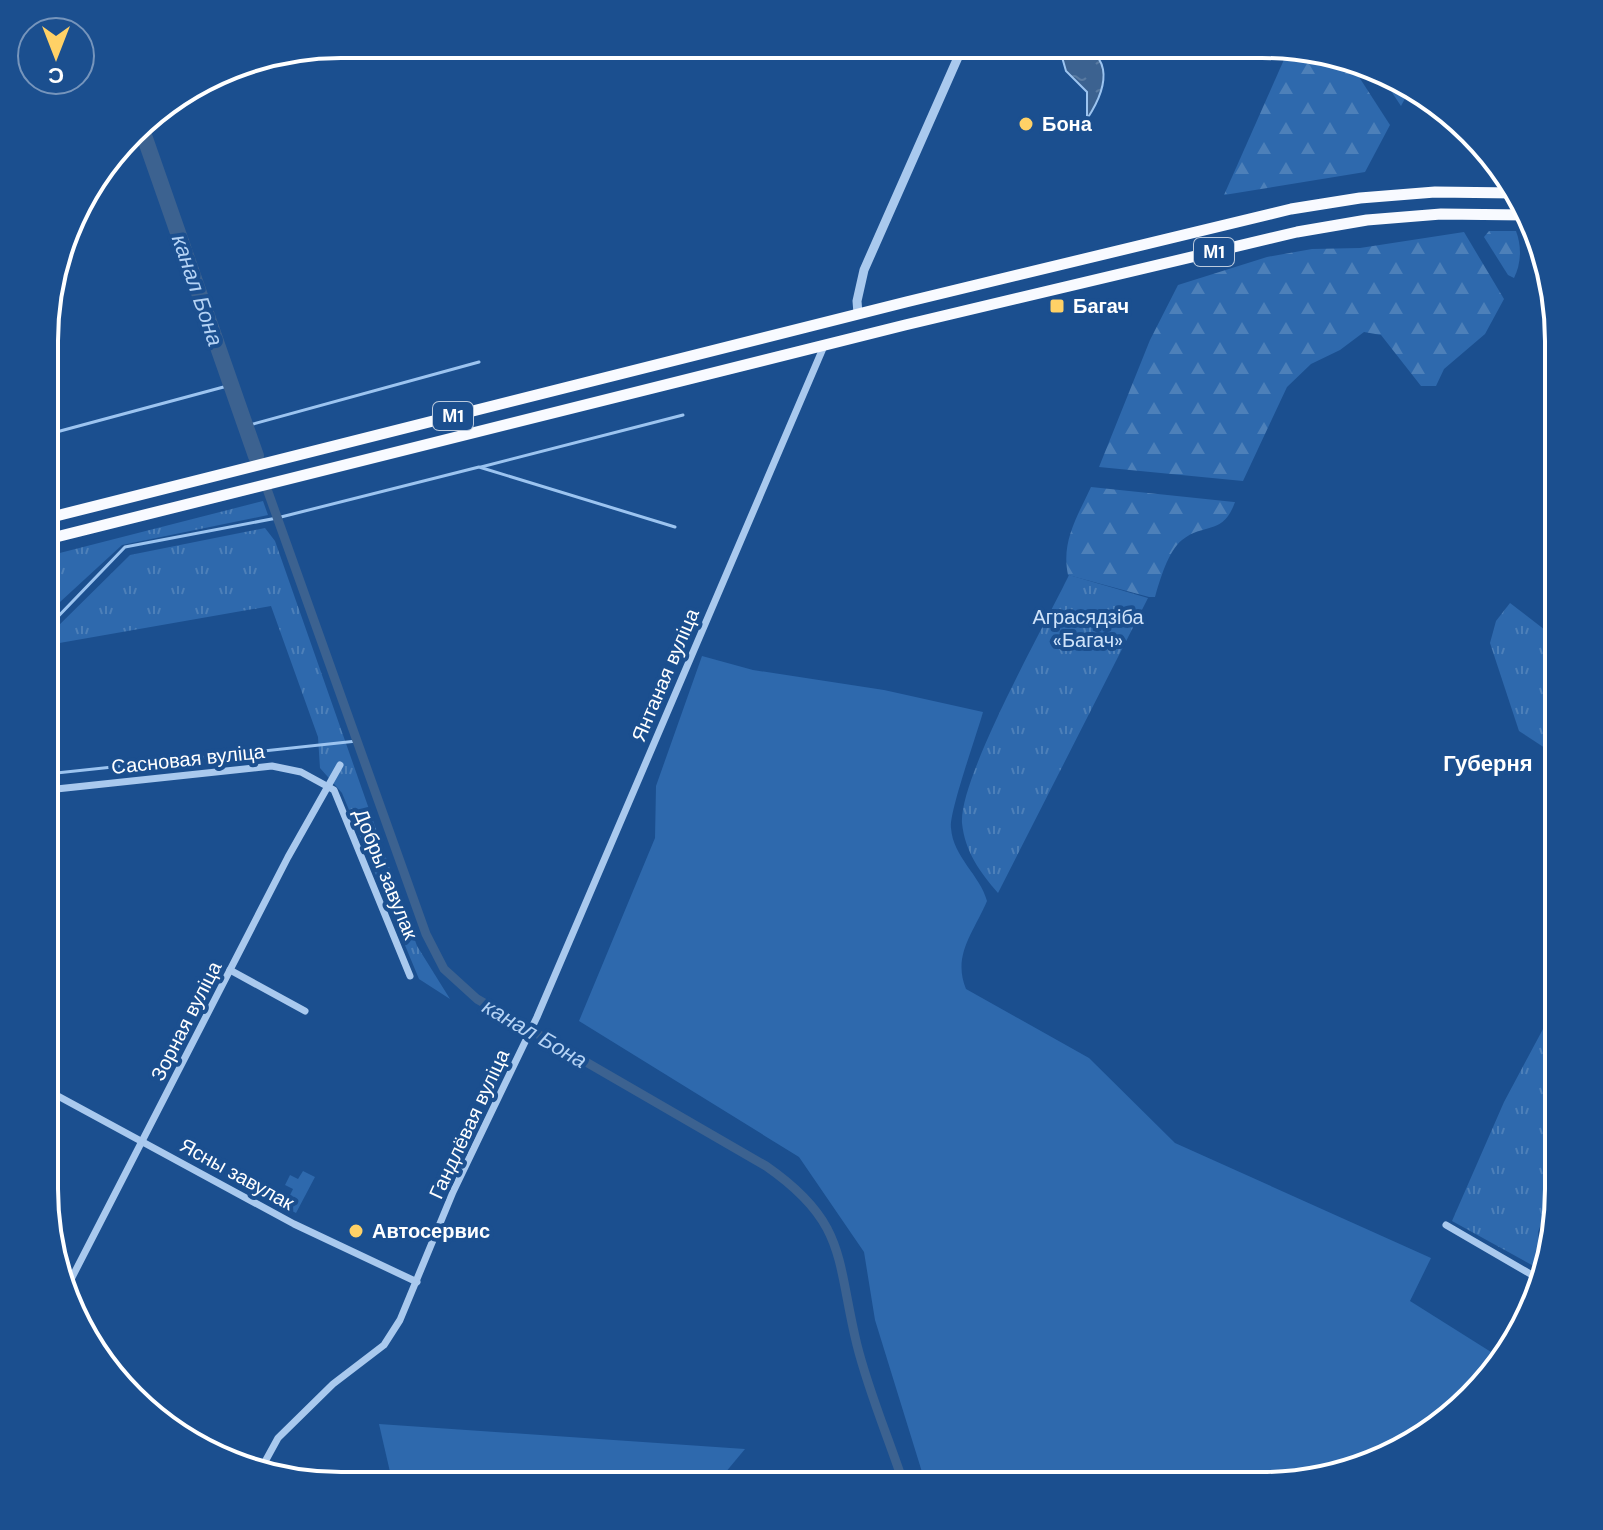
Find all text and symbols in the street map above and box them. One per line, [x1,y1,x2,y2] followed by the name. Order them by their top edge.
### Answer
[16,16,96,96] north arrow
[48,61,64,90] text: С
[1042,111,1093,137] place label: Бона
[1017,115,1035,133] marker: Бона
[165,230,230,350] water label: канал Бона
[1194,238,1234,266] road number: М1
[1073,293,1129,319] place label: Багач
[1048,297,1066,315] marker: Багач
[433,402,473,430] road number: М1
[625,604,705,746] street label: Янтаная вуліца
[1032,604,1144,653] park label: Аграсядзіба «Багач»
[110,738,267,780] street label: Сасновая вуліца
[1443,749,1533,778] district label: Губерня
[348,805,424,943] street label: Добры завулак
[145,956,228,1085] street label: Зорная вуліца
[477,992,592,1075] water label: канал Бона
[423,1044,515,1203] street label: Гандлёвая вуліца
[175,1132,299,1216] street label: Ясны завулак
[372,1218,490,1244] place label: Автосервис
[347,1222,365,1240] marker: Автосервис

